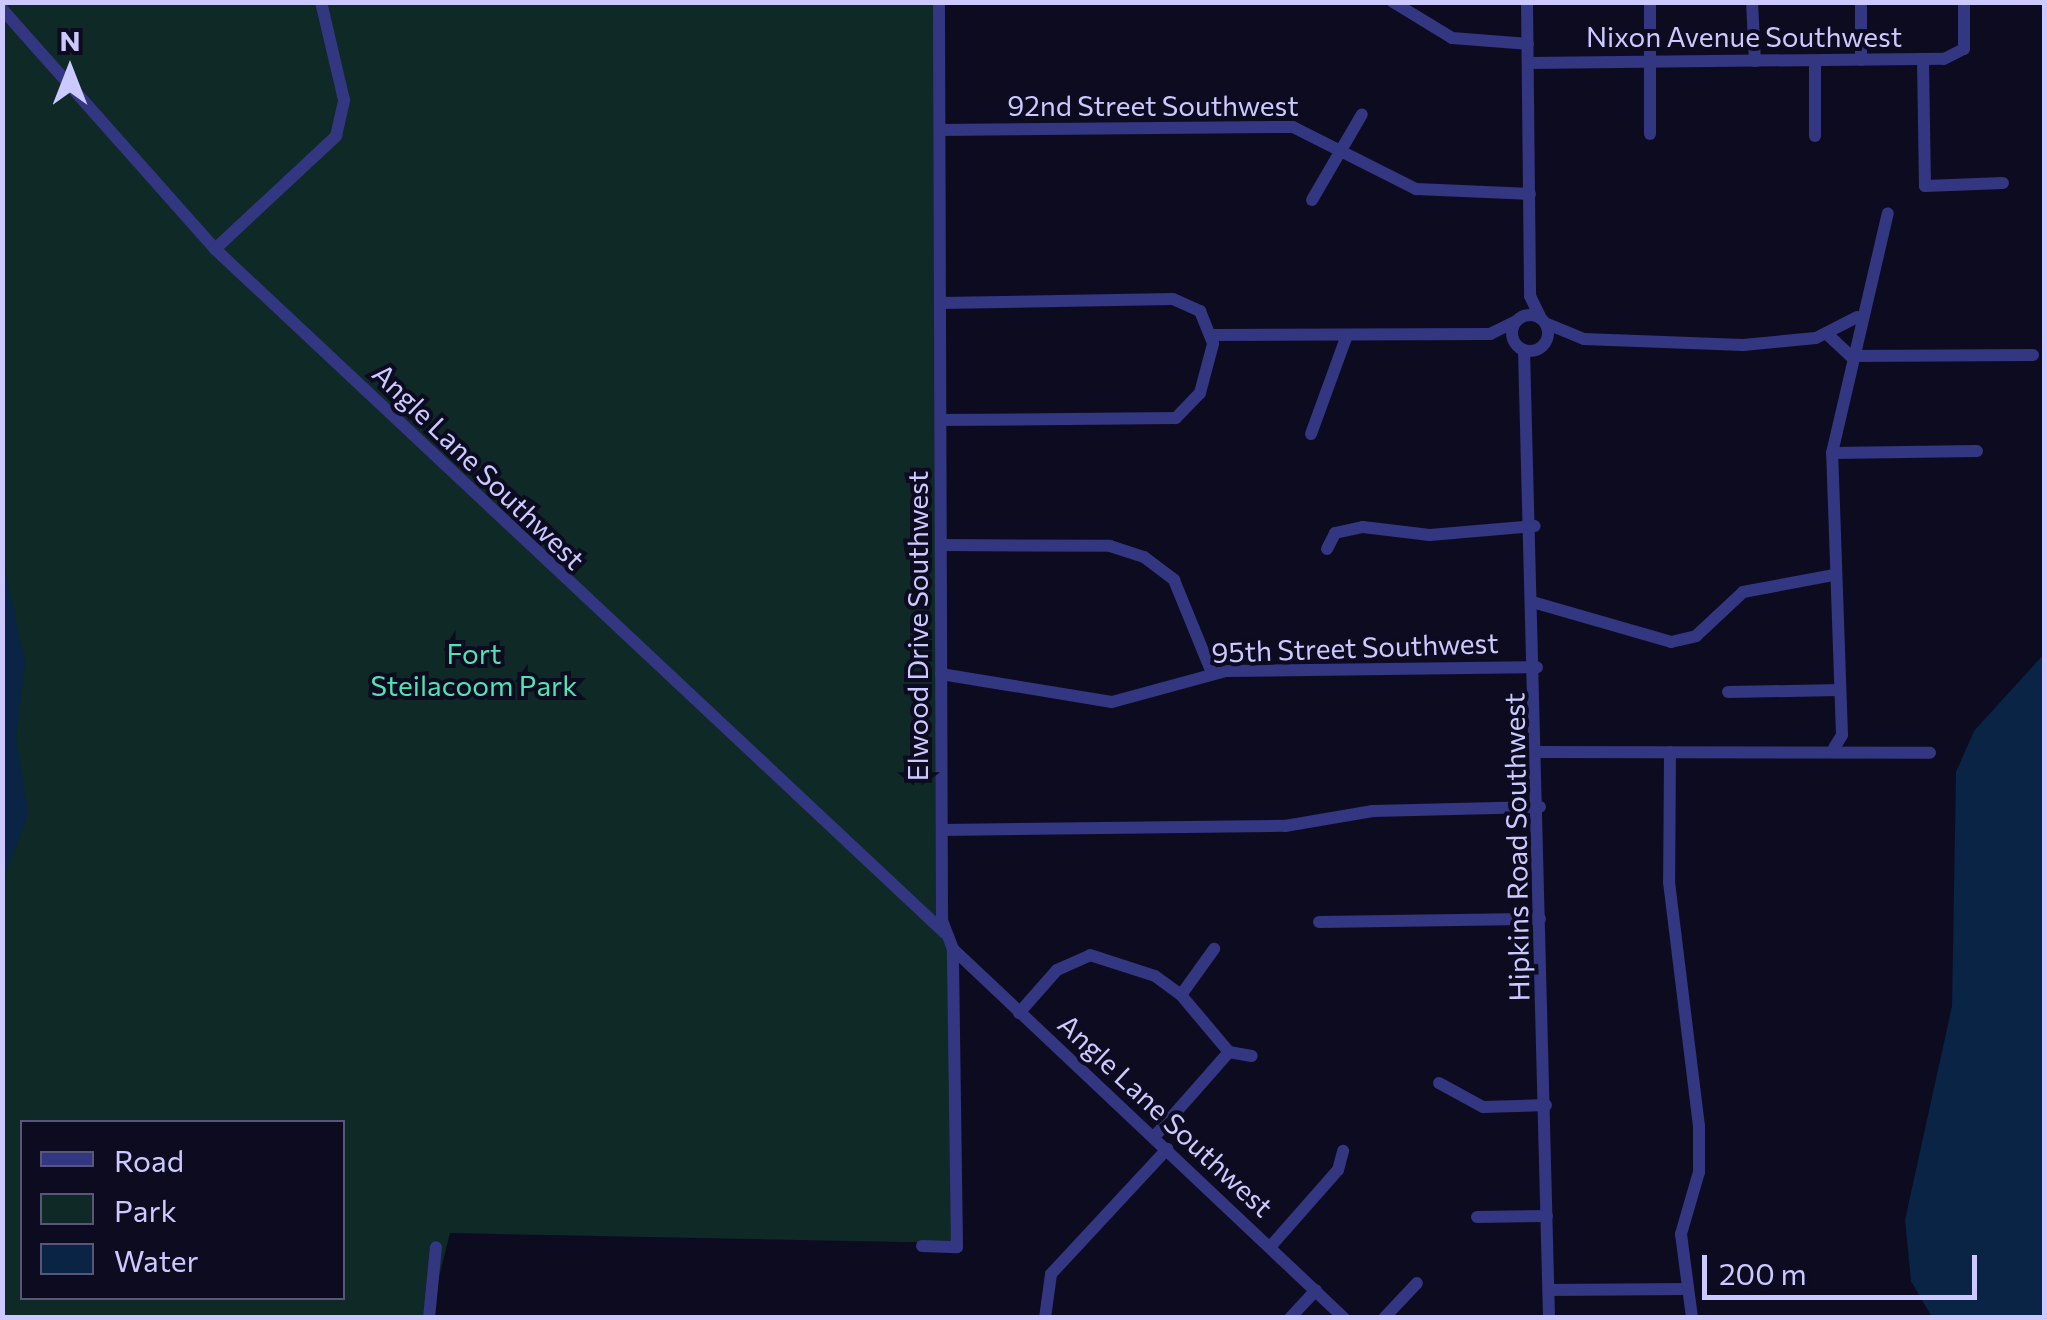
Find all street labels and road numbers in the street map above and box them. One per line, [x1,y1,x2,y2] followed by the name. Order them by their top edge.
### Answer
[1586,19,1902,53] street label: Nixon Avenue Southwest
[1007,88,1299,122] street label: 92nd Street Southwest
[366,356,592,576] street label: Angle Lane Southwest
[900,471,934,781] street label: Elwood Drive Southwest
[1211,625,1499,669] street label: 95th Street Southwest
[1497,692,1535,1002] street label: Hipkins Road Southwest
[1052,1007,1280,1223] street label: Angle Lane Southwest

